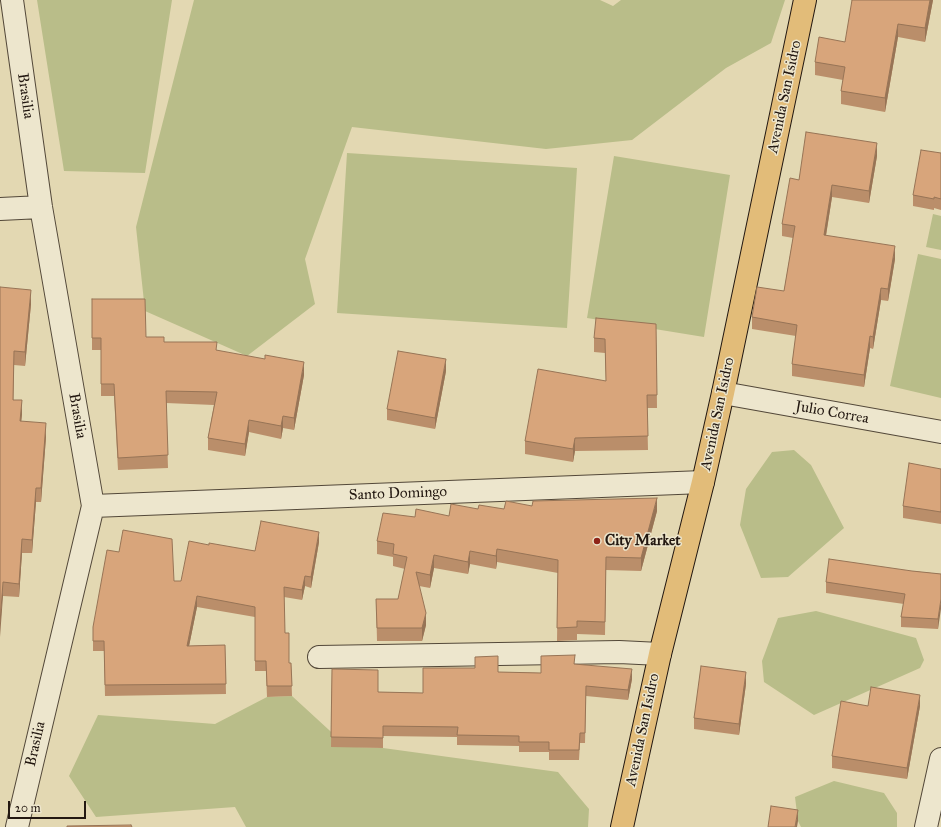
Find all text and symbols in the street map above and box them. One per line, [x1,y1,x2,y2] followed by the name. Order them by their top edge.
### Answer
[764,39,806,155] street label: Avenida San Isidro
[13,72,37,120] street label: Brasilia
[697,356,739,472] street label: Avenida San Isidro
[64,392,90,440] street label: Brasilia
[794,398,870,428] street label: Julio Correa
[349,483,447,505] street label: Santo Domingo
[605,532,681,550] place label: City Market
[592,536,602,546] marker: City Market
[622,672,664,788] street label: Avenida San Isidro
[22,720,50,768] street label: Brasilia
[10,793,88,819] scale bar
[15,801,41,815] text: 20 m

